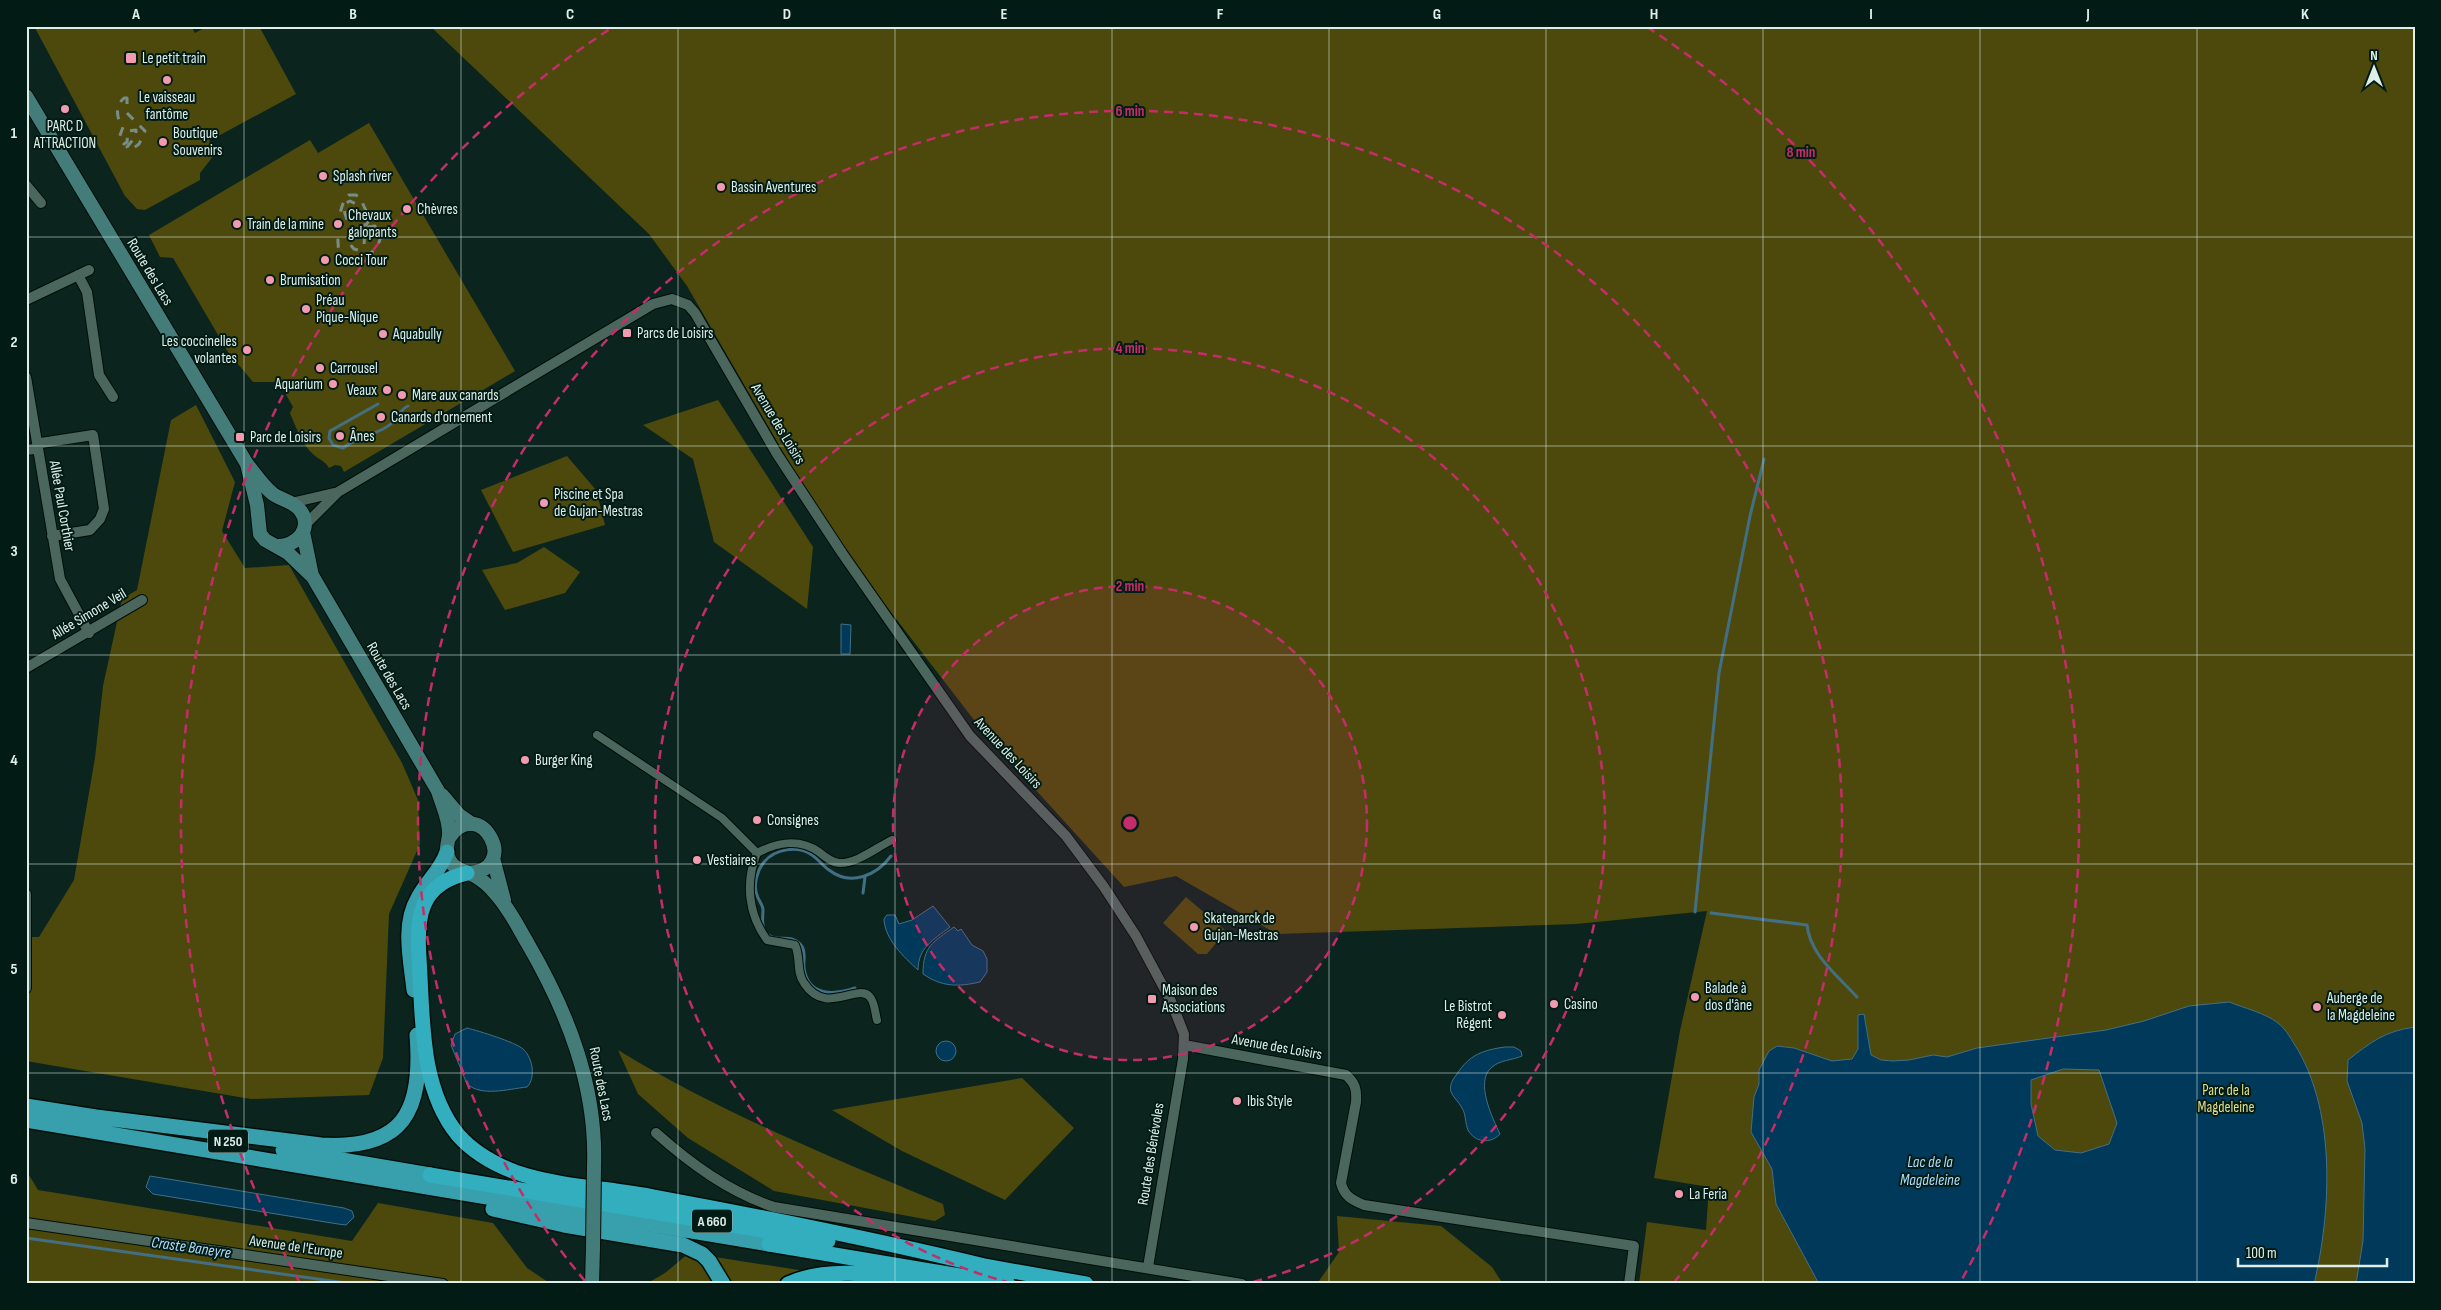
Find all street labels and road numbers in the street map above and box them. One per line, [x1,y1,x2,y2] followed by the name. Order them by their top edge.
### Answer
[123,235,177,309] street label: Route des Lacs
[746,379,810,468] street label: Avenue des Loisirs
[44,458,79,554] street label: Allée Paul Corthier
[47,584,130,644] street label: Allée Simone Veil
[362,639,416,713] street label: Route des Lacs
[969,712,1046,793] street label: Avenue des Loisirs
[1229,1030,1324,1064] street label: Avenue des Loisirs
[585,1045,617,1123] street label: Route des Lacs
[1134,1101,1168,1207] street label: Route des Bénévoles
[208,1130,248,1152] road number: N 250
[692,1210,732,1232] road number: A 660
[247,1231,344,1263] street label: Avenue de l'Europe

